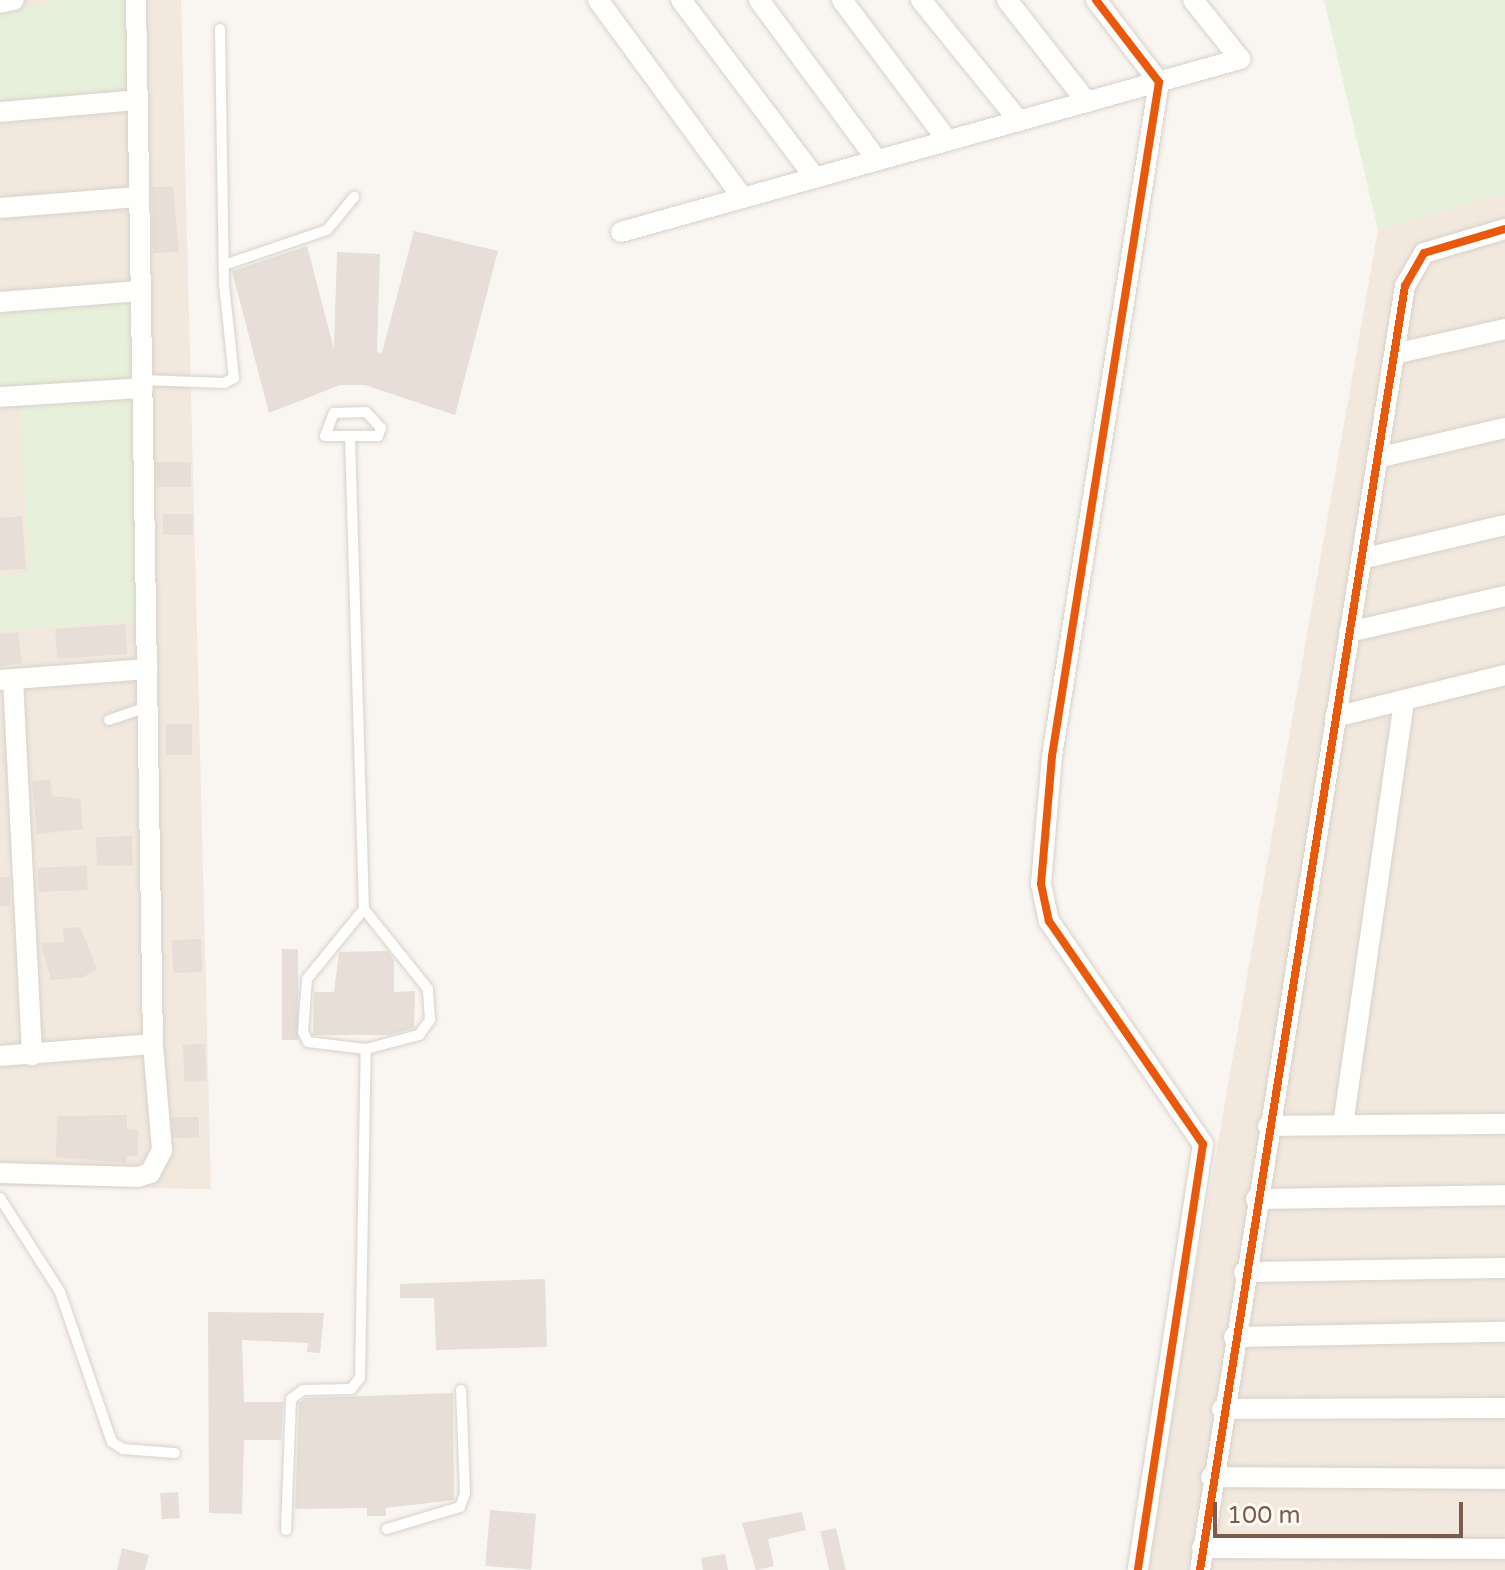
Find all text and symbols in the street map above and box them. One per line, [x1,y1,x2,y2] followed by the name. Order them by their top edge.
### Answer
[1217,1486,1467,1536] scale bar
[1227,1501,1301,1530] text: 100 m

